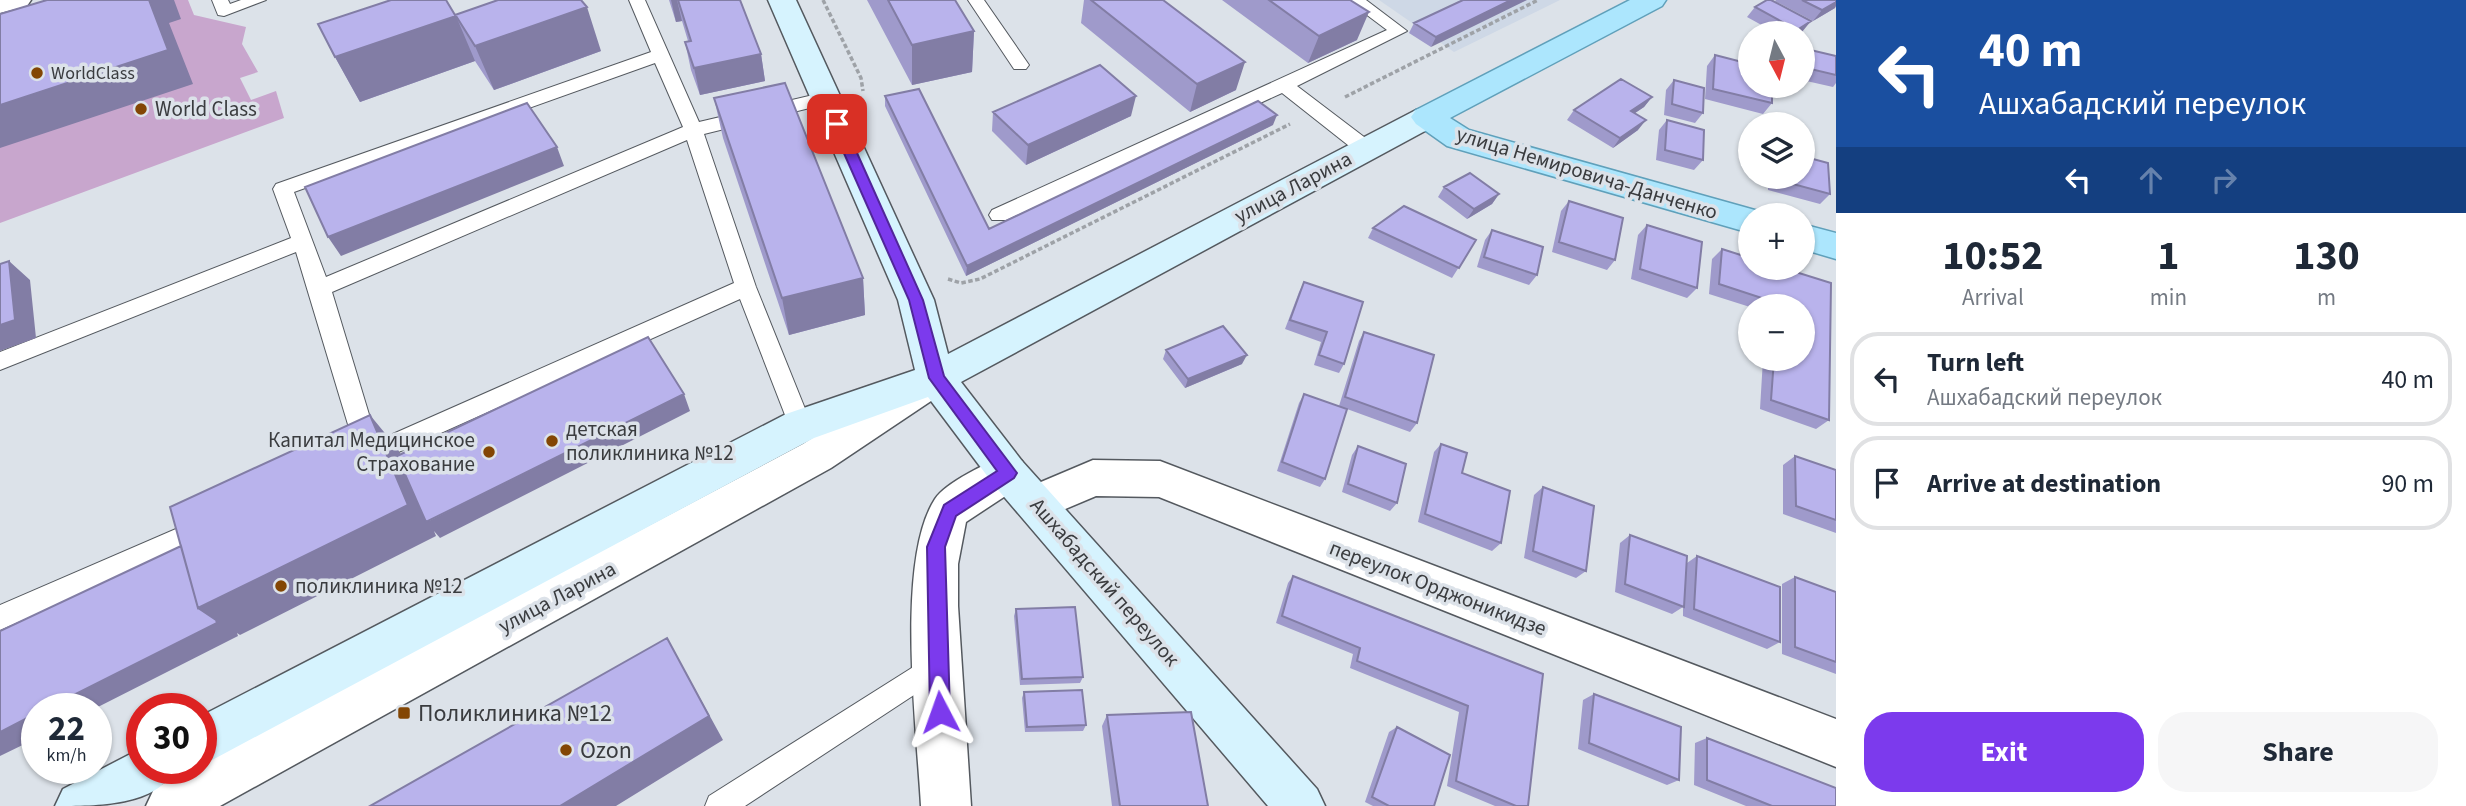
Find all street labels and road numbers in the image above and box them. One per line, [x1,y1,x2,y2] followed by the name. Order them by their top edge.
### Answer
[1453,119,1721,227] street label: улица Немировича-Данченко
[1229,143,1357,231] street label: улица Ларина
[1023,491,1187,673] street label: Ашхабадский переулок
[1325,533,1551,643] street label: переулок Орджоникидзе
[493,553,621,641] street label: улица Ларина

